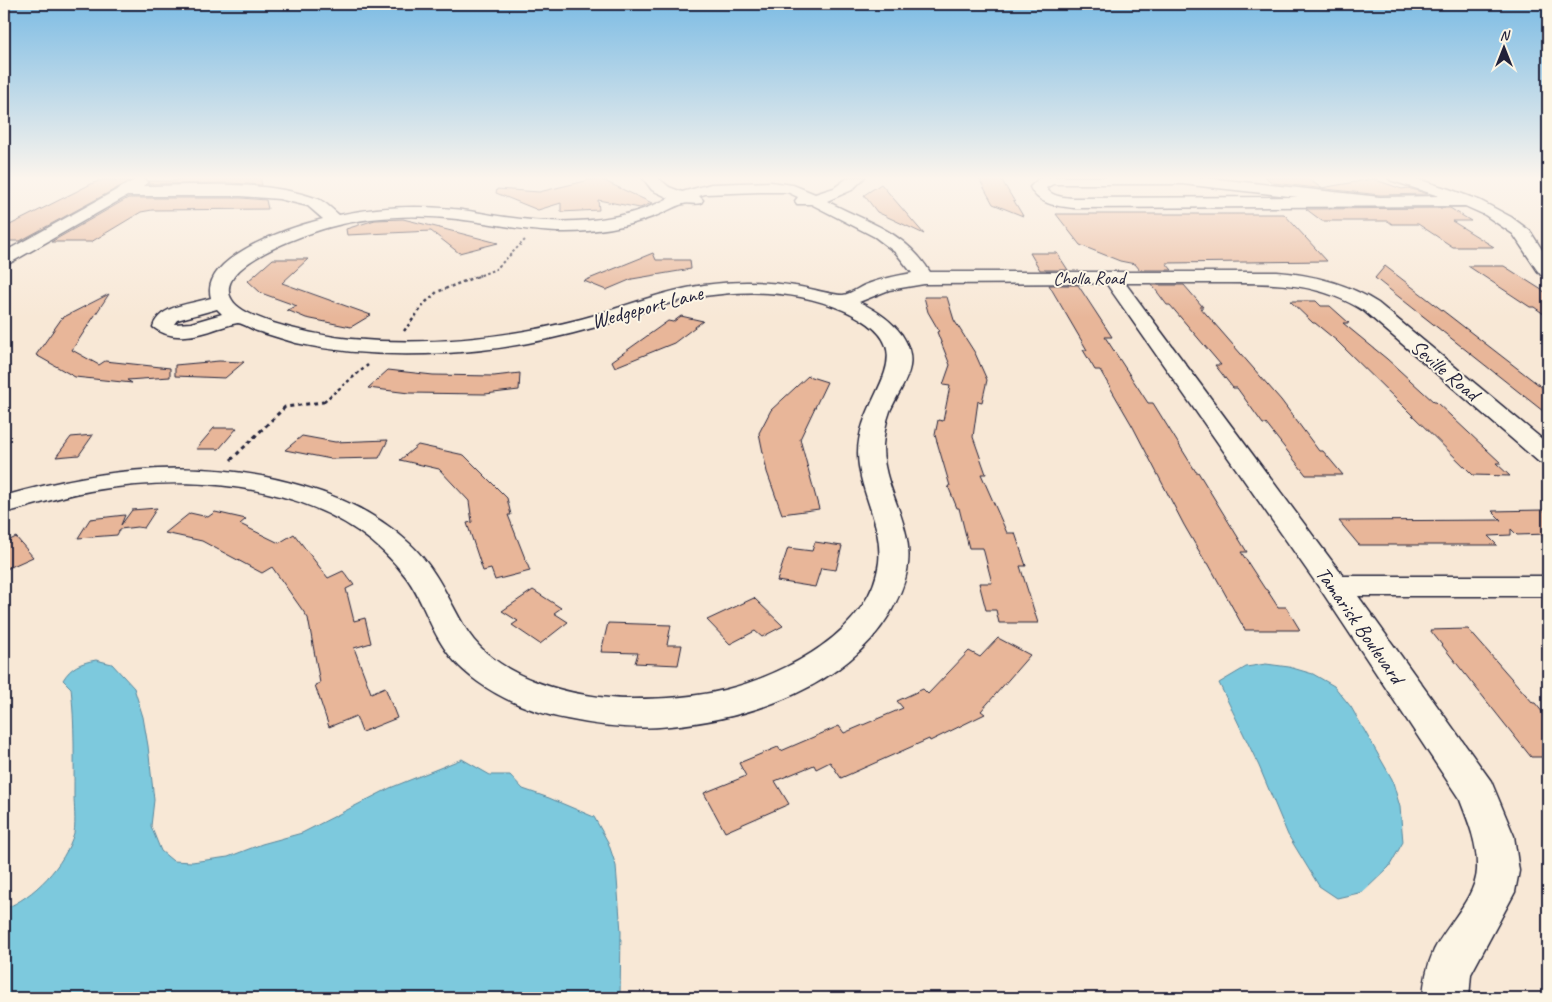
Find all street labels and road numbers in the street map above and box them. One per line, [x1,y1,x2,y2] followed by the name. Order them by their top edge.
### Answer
[1053,267,1128,289] street label: Cholla Road
[589,279,707,334] street label: Wedgeport Lane
[1405,334,1487,409] street label: Seville Road
[1310,561,1412,692] street label: Tamarisk Boulevard

